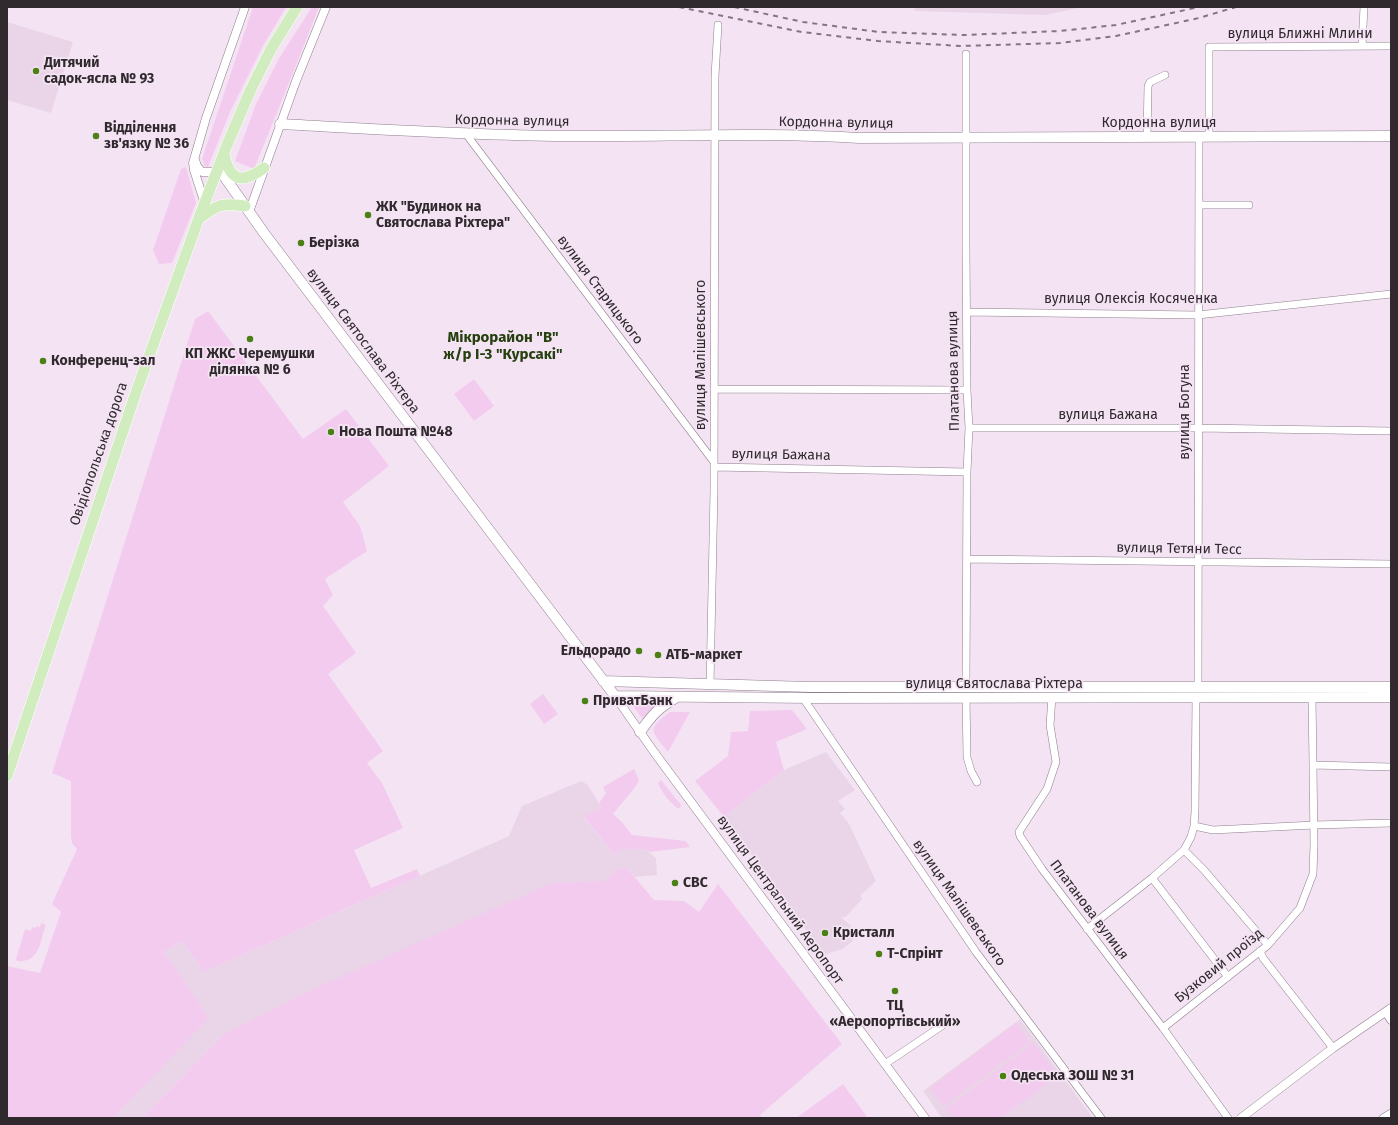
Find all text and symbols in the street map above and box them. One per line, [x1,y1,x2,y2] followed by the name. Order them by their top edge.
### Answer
[1227,26,1373,42] street label: вулиця Ближні Млини
[44,55,154,88] place label: Дитячий садок-ясла № 93
[31,66,41,76] marker: Дитячий садок-ясла № 93
[454,112,570,130] street label: Кордонна вулиця
[778,114,894,132] street label: Кордонна вулиця
[1101,115,1217,131] street label: Кордонна вулиця
[104,120,189,152] place label: Відділення зв'язку № 36
[91,131,101,141] marker: Відділення зв'язку № 36
[376,199,510,232] place label: ЖК "Будинок на Святослава Ріхтера"
[363,210,373,220] marker: ЖК "Будинок на Святослава Ріхтера"
[553,232,647,348] street label: вулиця Старицького
[309,235,359,251] place label: Берізка
[296,238,306,248] marker: Берізка
[303,265,423,417] street label: вулиця Святослава Ріхтера
[693,280,709,430] street label: вулиця Малішевського
[1044,291,1218,307] street label: вулиця Олексія Косяченка
[945,311,963,431] street label: Платанова вулиця
[443,329,563,364] district label: Мікрорайон "В" ж/р I-3 "Курсакі"
[245,334,255,344] marker: КП ЖКС Черемушки ділянка № 6
[185,346,315,378] place label: КП ЖКС Черемушки ділянка № 6
[51,353,155,369] place label: Конференц-зал
[38,356,48,366] marker: Конференц-зал
[1177,364,1193,460] street label: вулиця Богуна
[66,380,132,528] street label: Овідіопольська дорога
[1058,407,1158,423] street label: вулиця Бажана
[339,424,453,440] place label: Нова Пошта №48
[326,427,336,437] marker: Нова Пошта №48
[731,446,831,464] street label: вулиця Бажана
[1116,540,1242,558] street label: вулиця Тетяни Тесс
[561,643,631,659] place label: Ельдорадо
[634,646,644,656] marker: Ельдорадо
[666,647,742,663] place label: АТБ-маркет
[653,650,663,660] marker: АТБ-маркет
[905,676,1083,692] street label: вулиця Святослава Ріхтера
[593,693,672,709] place label: ПриватБанк
[580,696,590,706] marker: ПриватБанк
[713,812,847,988] street label: вулиця Центральний Аеропорт
[909,836,1009,970] street label: вулиця Малішевського
[1046,857,1132,963] street label: Платанова вулиця
[683,875,708,891] place label: СВС
[670,878,680,888] marker: СВС
[833,925,895,941] place label: Кристалл
[1171,925,1267,1007] street label: Бузковий проїзд
[820,928,830,938] marker: Кристалл
[887,946,943,962] place label: Т-Спрінт
[874,949,884,959] marker: Т-Спрінт
[890,986,900,996] marker: ТЦ «Аеропортівський»
[830,998,960,1030] place label: ТЦ «Аеропортівський»
[1011,1068,1134,1084] place label: Одеська ЗОШ № 31
[998,1071,1008,1081] marker: Одеська ЗОШ № 31

